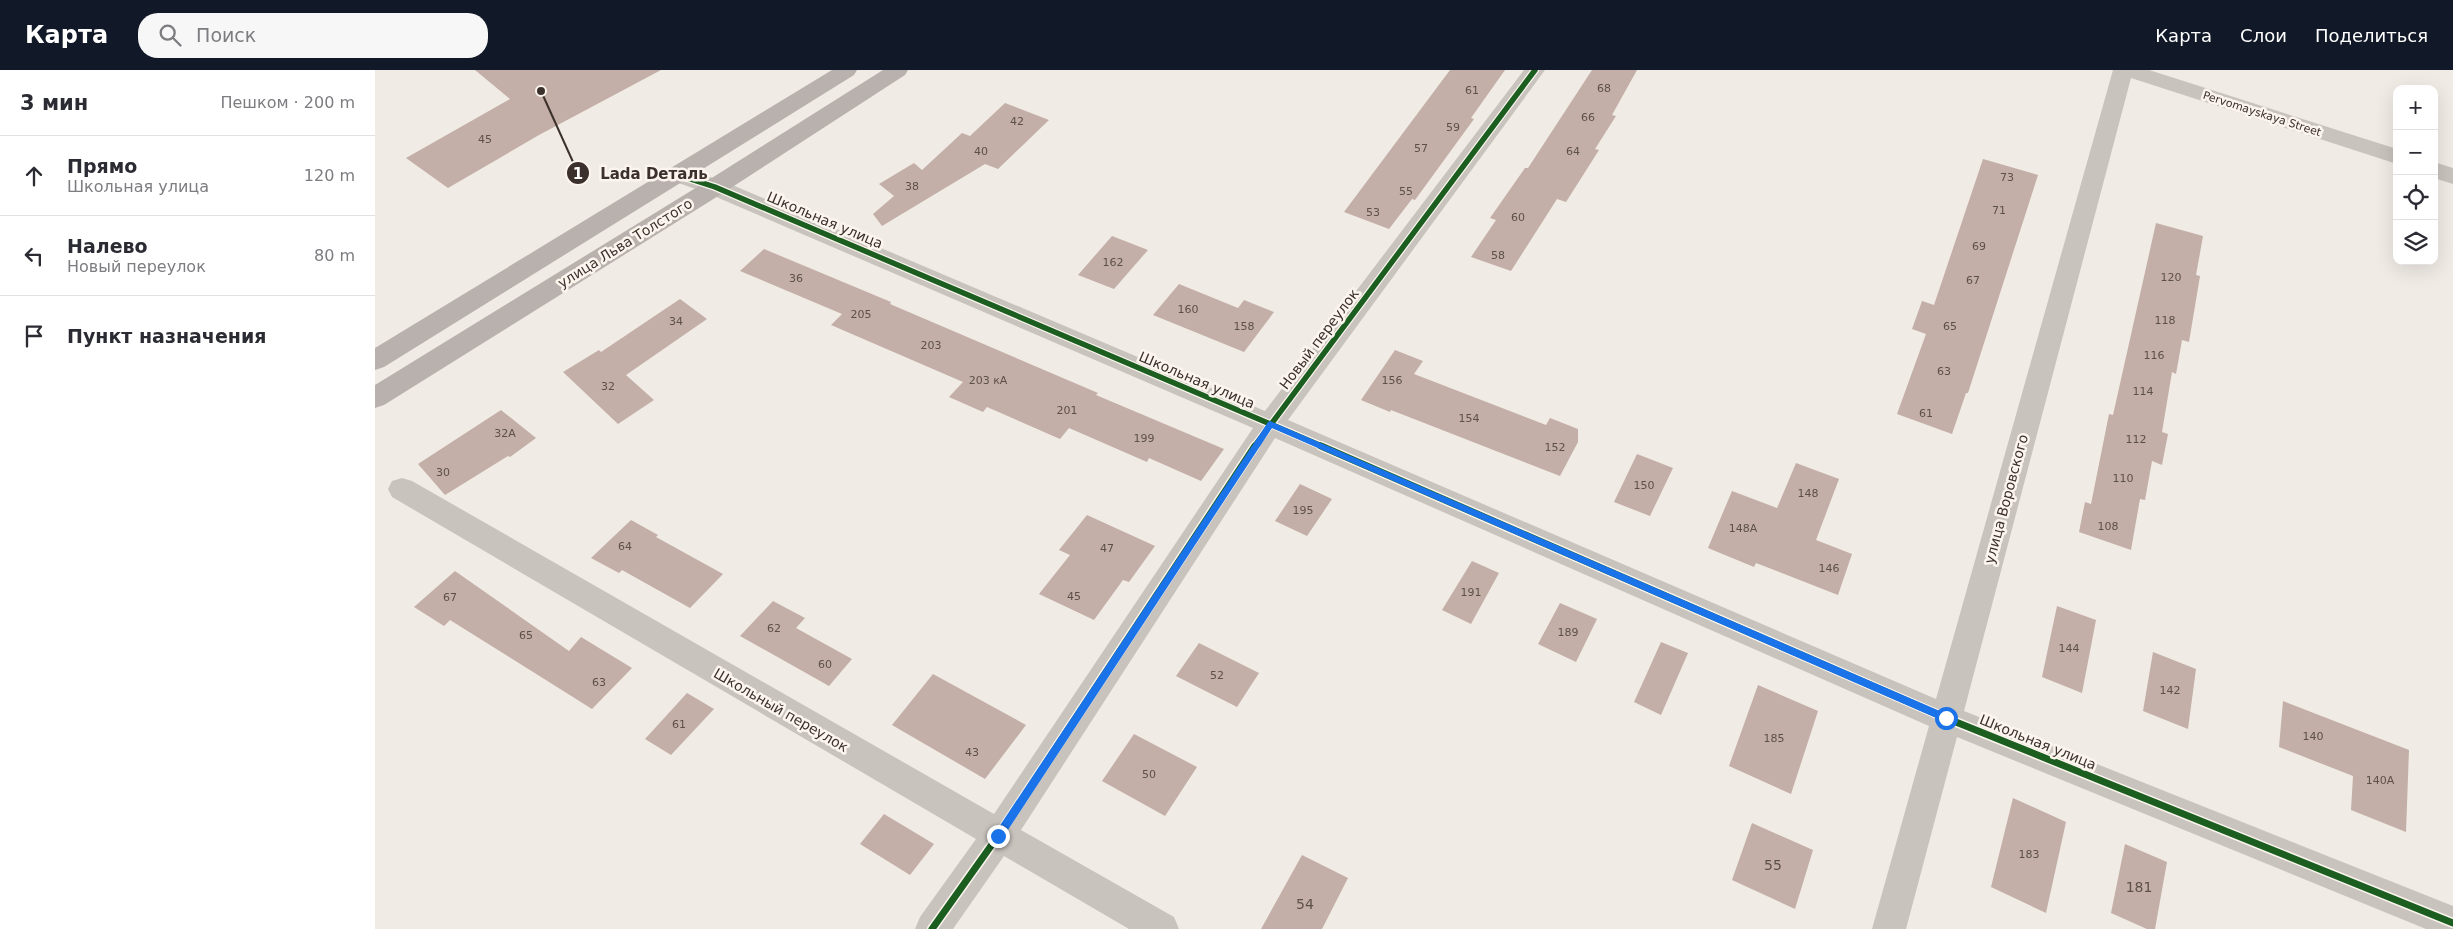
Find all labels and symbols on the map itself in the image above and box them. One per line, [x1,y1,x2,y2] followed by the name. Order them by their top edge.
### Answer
[1597,82,1611,95] house number: 68
[1465,84,1479,97] house number: 61
[2201,89,2323,139] street label: Pervomayskaya Street
[1581,111,1595,124] house number: 66
[1010,115,1024,128] house number: 42
[1446,121,1460,134] house number: 59
[478,133,492,146] house number: 45
[1414,142,1428,155] house number: 57
[974,145,988,158] house number: 40
[1566,145,1580,158] house number: 64
[566,158,718,188] callout: Lada Dеталь
[573,165,583,183] text: 1
[600,165,708,183] text: Lada Dеталь
[2000,171,2014,184] house number: 73
[905,180,919,193] house number: 38
[1399,185,1413,198] house number: 55
[765,188,885,252] street label: Школьная улица
[555,195,695,291] street label: улица Льва Толстого
[1992,204,2006,217] house number: 71
[1366,206,1380,219] house number: 53
[1511,211,1525,224] house number: 60
[1972,240,1986,253] house number: 69
[1491,249,1505,262] house number: 58
[1103,256,1124,269] house number: 162
[2161,271,2182,284] house number: 120
[789,272,803,285] house number: 36
[1966,274,1980,287] house number: 67
[1276,286,1362,392] street label: Новый переулок
[1178,303,1199,316] house number: 160
[851,308,872,321] house number: 205
[2155,314,2176,327] house number: 118
[669,315,683,328] house number: 34
[1234,320,1255,333] house number: 158
[1943,320,1957,333] house number: 65
[921,339,942,352] house number: 203
[1137,348,1257,412] street label: Школьная улица
[2144,349,2165,362] house number: 116
[1937,365,1951,378] house number: 63
[969,374,1008,387] house number: 203 кА
[1382,374,1403,387] house number: 156
[601,380,615,393] house number: 32
[2133,385,2154,398] house number: 114
[1057,404,1078,417] house number: 201
[1919,407,1933,420] house number: 61
[1459,412,1480,425] house number: 154
[494,427,516,440] house number: 32А
[1134,432,1155,445] house number: 199
[1981,432,2031,566] street label: улица Воровского
[2126,433,2147,446] house number: 112
[1545,441,1566,454] house number: 152
[436,466,450,479] house number: 30
[2113,472,2134,485] house number: 110
[1634,479,1655,492] house number: 150
[1798,487,1819,500] house number: 148
[1293,504,1314,517] house number: 195
[2098,520,2119,533] house number: 108
[1729,522,1758,535] house number: 148А
[618,540,632,553] house number: 64
[1100,542,1114,555] house number: 47
[1819,562,1840,575] house number: 146
[1461,586,1482,599] house number: 191
[1067,590,1081,603] house number: 45
[443,591,457,604] house number: 67
[767,622,781,635] house number: 62
[1558,626,1579,639] house number: 189
[519,629,533,642] house number: 65
[2059,642,2080,655] house number: 144
[818,658,832,671] house number: 60
[711,665,851,755] street label: Школьный переулок
[1210,669,1224,682] house number: 52
[592,676,606,689] house number: 63
[2160,684,2181,697] house number: 142
[1935,707,1958,730] route start
[1977,711,2099,773] street label: Школьная улица
[672,718,686,731] house number: 61
[2303,730,2324,743] house number: 140
[1764,732,1785,745] house number: 185
[965,746,979,759] house number: 43
[1142,768,1156,781] house number: 50
[2366,774,2395,787] house number: 140А
[987,825,1010,848] route end
[2019,848,2040,861] house number: 183
[1764,857,1782,873] house number: 55
[2126,879,2152,895] house number: 181
[1296,896,1314,912] house number: 54

